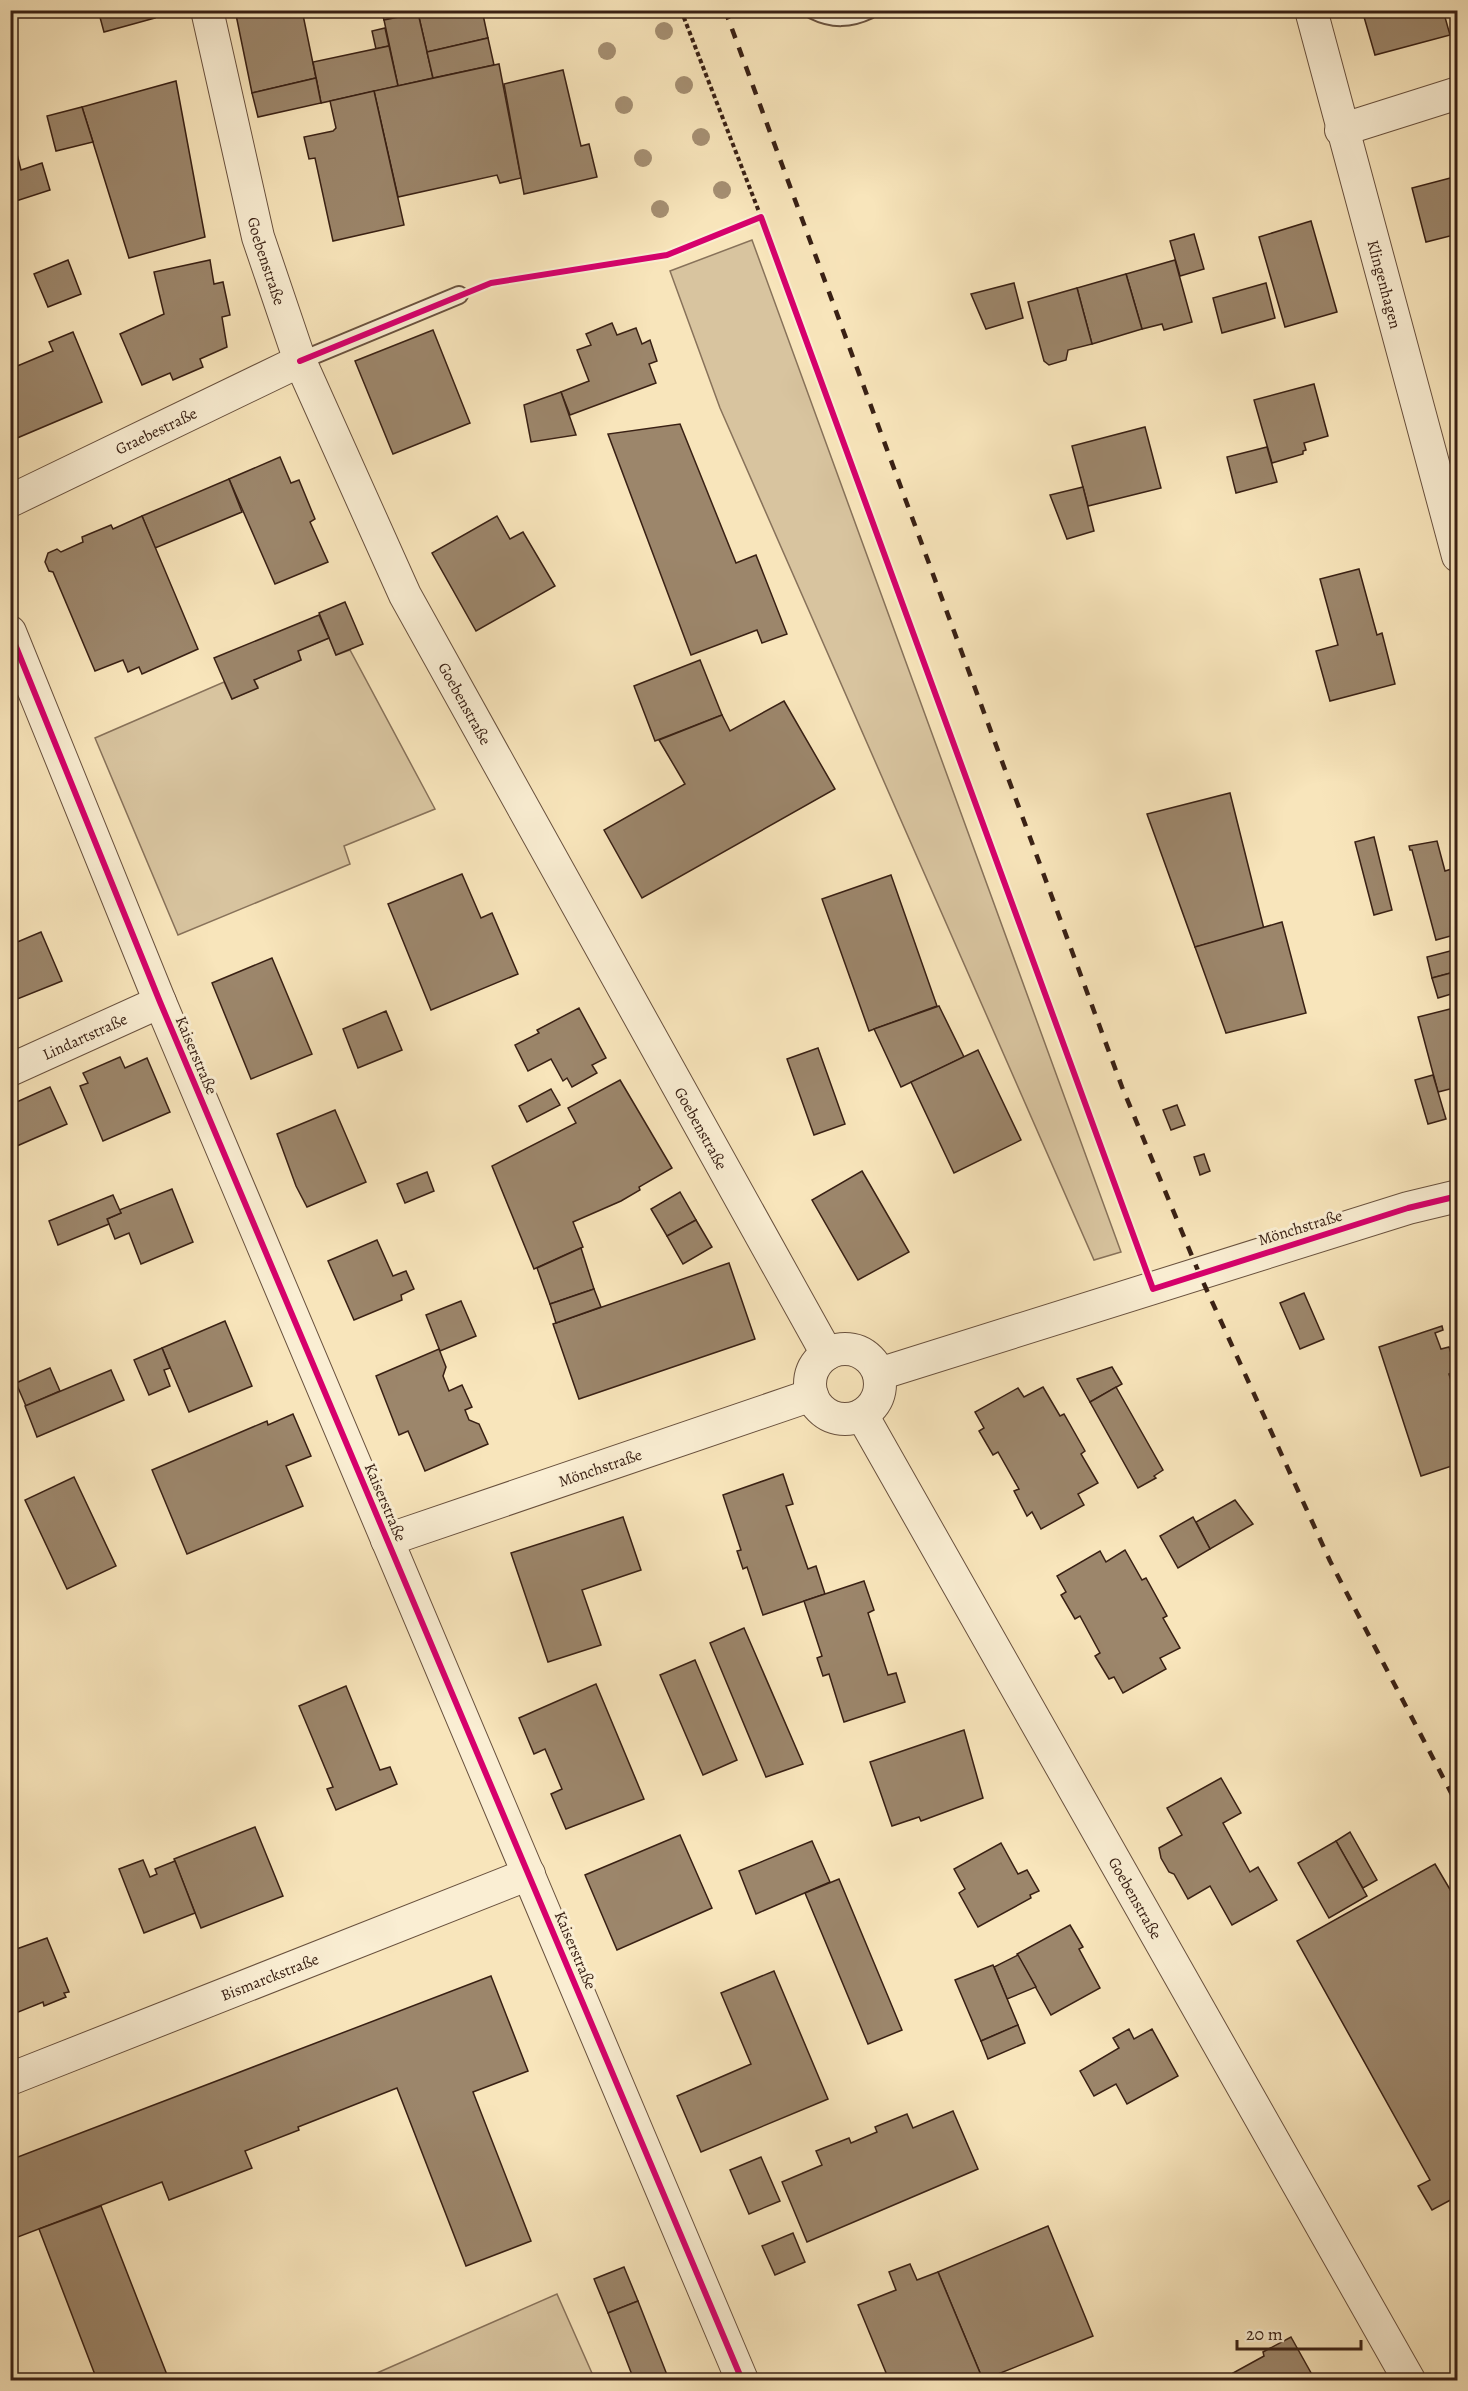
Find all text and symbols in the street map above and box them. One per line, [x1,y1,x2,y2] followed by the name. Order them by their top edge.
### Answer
[242,215,290,308] street label: Goebenstraße
[1361,238,1406,332] street label: Klingenhagen
[112,402,201,461] street label: Graebestraße
[433,659,496,749] street label: Goebenstraße
[39,1008,131,1066] street label: Lindartstraße
[170,1013,222,1098] street label: Kaiserstraße
[669,1083,732,1174] street label: Goebenstraße
[1255,1205,1345,1251] street label: Mönchstraße
[555,1444,645,1493] street label: Mönchstraße
[359,1460,411,1545] street label: Kaiserstraße
[1103,1853,1167,1943] street label: Goebenstraße
[549,1908,601,1993] street label: Kaiserstraße
[218,1948,322,2007] street label: Bismarckstraße
[1237,2313,1362,2351] scale bar
[1246,2322,1283,2346] text: 20 m

